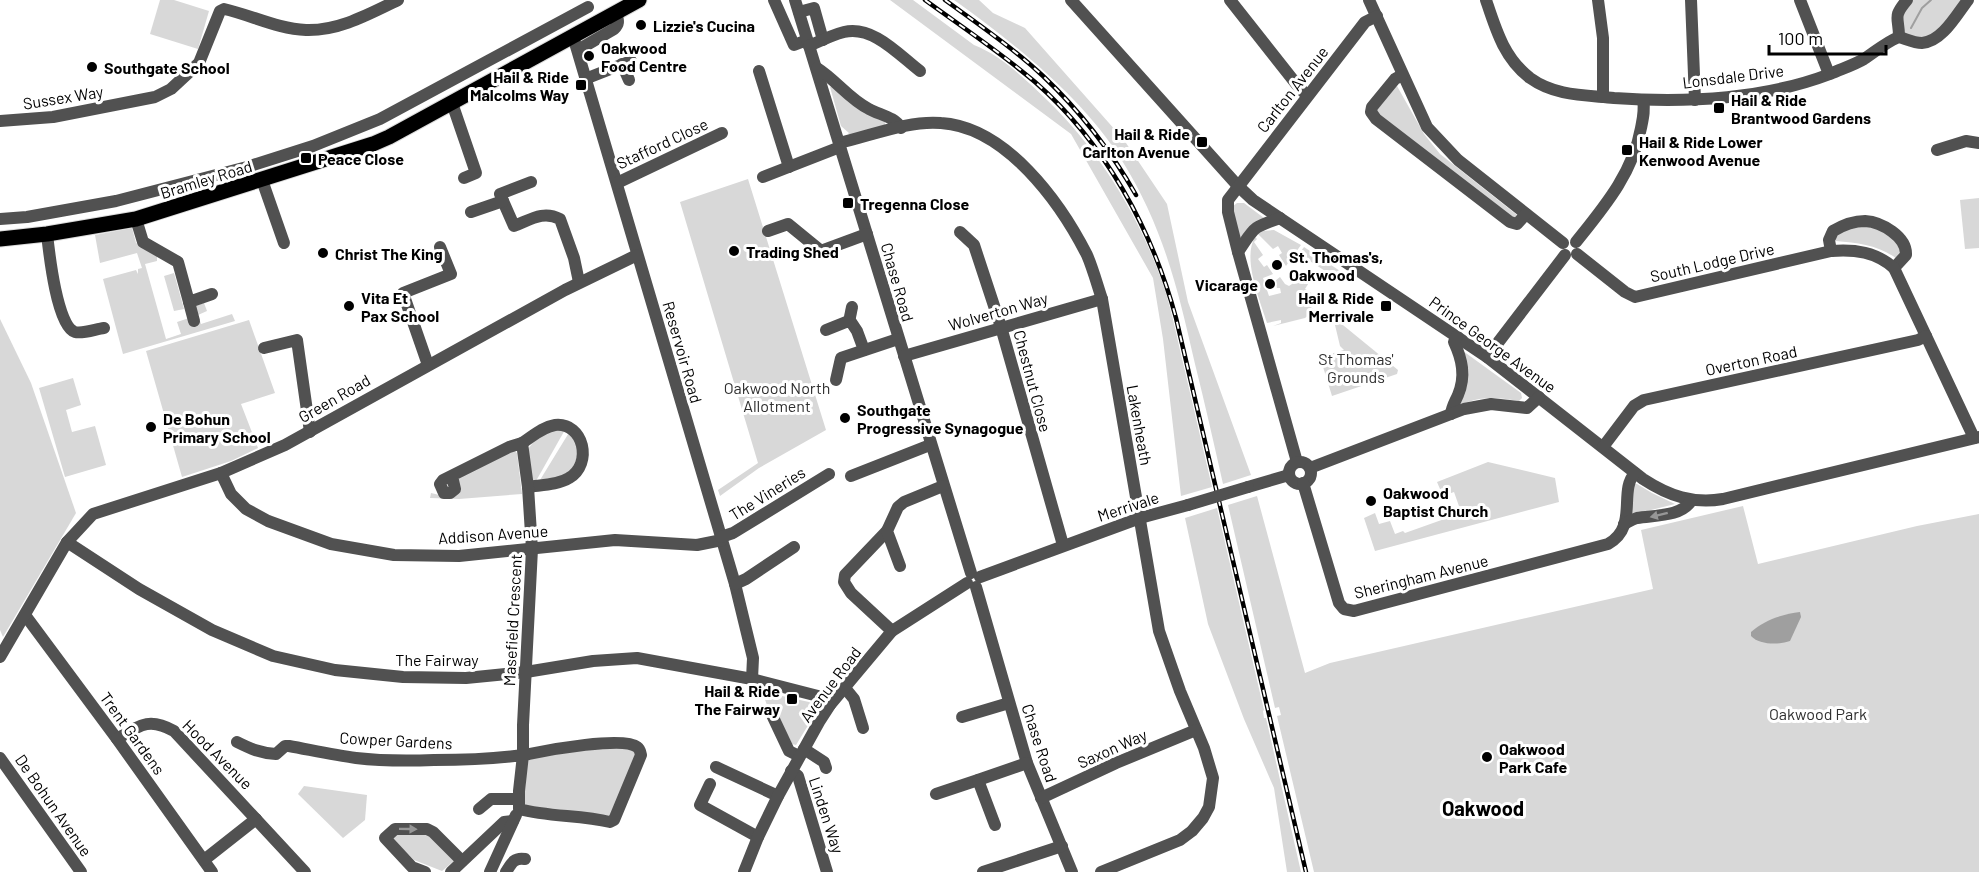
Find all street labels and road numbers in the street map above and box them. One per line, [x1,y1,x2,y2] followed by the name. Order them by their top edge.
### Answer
[1252,42,1332,136] street label: Carlton Avenue
[1681,60,1785,92] street label: Lonsdale Drive
[22,81,105,113] street label: Sussex Way
[613,114,711,172] street label: Stafford Close
[158,156,254,202] street label: Bramley Road
[1648,238,1776,286] street label: South Lodge Drive
[878,240,918,324] street label: Chase Road
[946,288,1050,334] street label: Wolverton Way
[1426,292,1560,396] street label: Prince George Avenue
[659,299,707,405] street label: Reservoir Road
[1010,328,1056,434] street label: Chestnut Close
[1703,341,1799,379] street label: Overton Road
[295,370,373,426] street label: Green Road
[1124,383,1156,467] street label: Lakenheath
[726,462,808,524] street label: The Vineries
[1095,487,1161,525] street label: Merrivale
[437,521,549,547] street label: Addison Avenue
[1352,550,1490,602] street label: Sheringham Avenue
[499,553,525,687] street label: Masefield Crescent
[796,643,864,725] street label: Avenue Road
[395,650,479,669] street label: The Fairway
[97,688,169,778] street label: Trent Gardens
[1018,701,1062,785] street label: Chase Road
[179,715,257,793] street label: Hood Avenue
[1074,724,1150,772] street label: Saxon Way
[339,728,453,752] street label: Cowper Gardens
[12,750,96,860] street label: De Bohun Avenue
[806,774,849,856] street label: Linden Way

